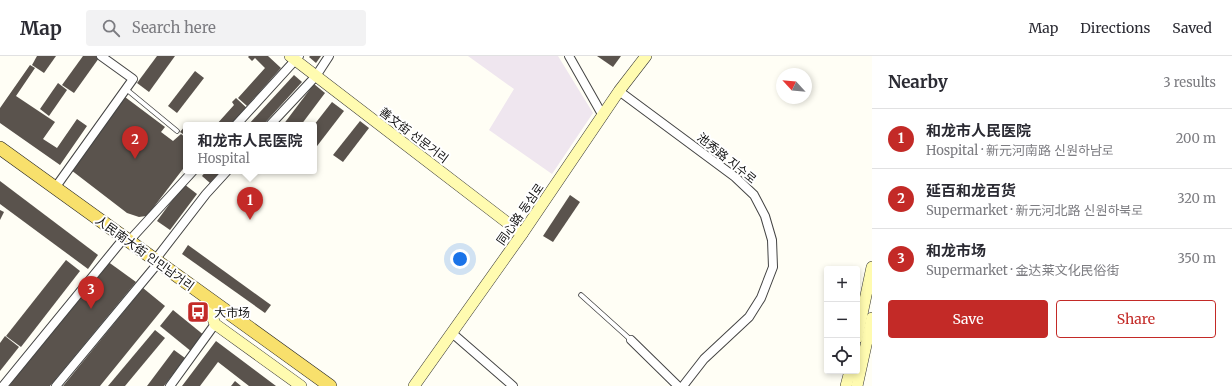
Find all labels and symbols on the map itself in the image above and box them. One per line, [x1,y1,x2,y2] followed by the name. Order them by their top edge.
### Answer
[776,68,812,104] north arrow
[376,104,452,166] street label: 善文街 선문거리
[122,126,148,159] pin: 2
[694,130,760,186] street label: 池秀路 지수로
[493,180,547,248] street label: 同心路 동심로
[237,187,263,220] pin: 1
[93,212,197,294] street label: 人民南大街 인민남거리
[450,249,470,269] your location
[78,276,104,309] pin: 3
[185,299,211,325] bus stop icon: 大市场
[214,305,250,320] place label: 大市场

